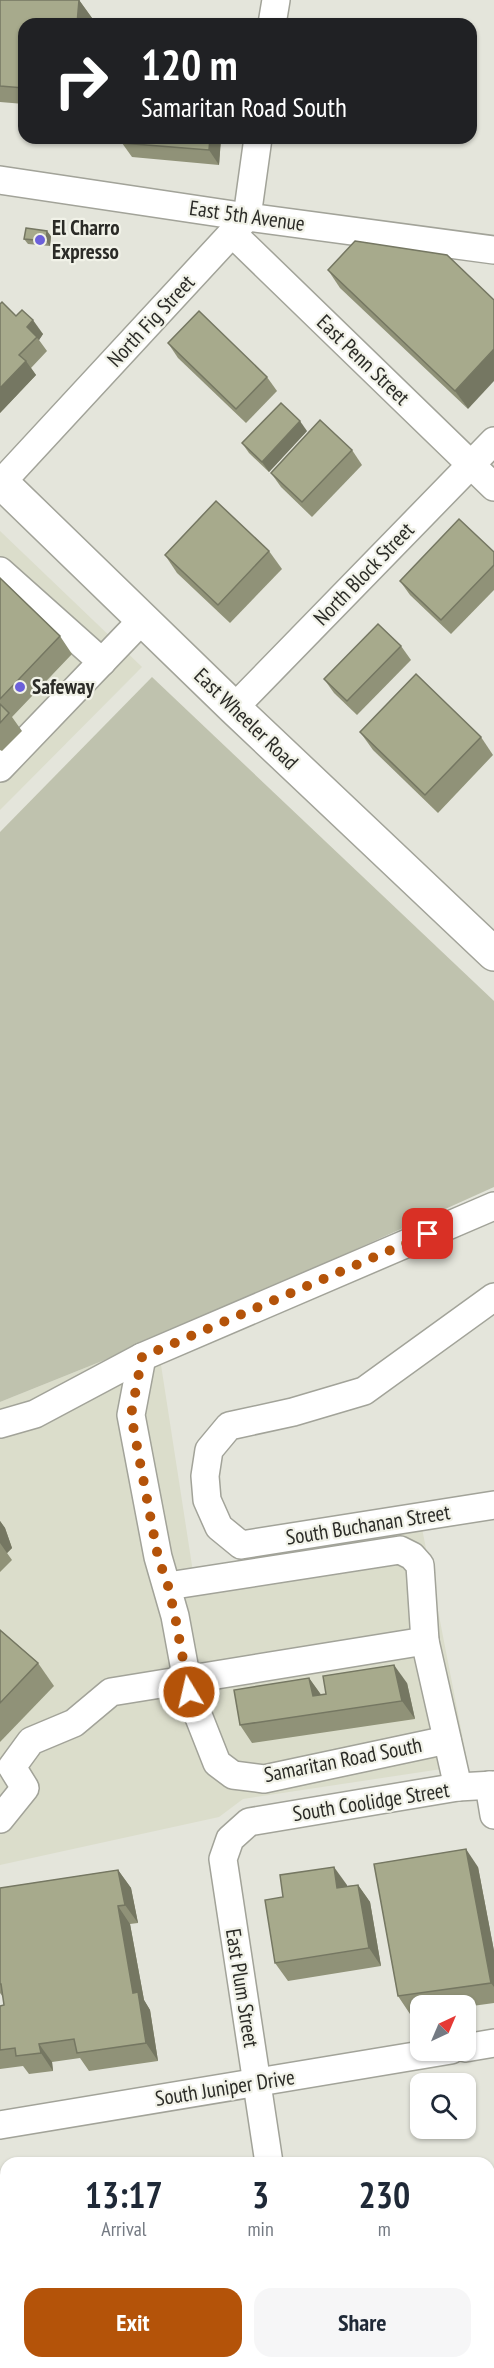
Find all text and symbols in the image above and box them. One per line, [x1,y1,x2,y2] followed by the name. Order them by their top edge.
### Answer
[141,37,238,92] text: 120 m
[42,42,120,120] icon: right
[141,90,347,124] text: Samaritan Road South
[188,194,306,237] street label: East 5th Avenue
[52,214,120,265] place label: El Charro Expresso
[33,233,47,247] marker: El Charro Expresso
[101,269,200,372] street label: North Fig Street
[311,309,416,411] street label: East Penn Street
[308,516,420,631] street label: North Block Street
[189,662,304,775] street label: East Wheeler Road
[32,673,95,700] place label: Safeway
[13,680,27,694] marker: Safeway
[402,1208,453,1259] pin
[411,1217,444,1250] icon: arrive
[284,1498,452,1551] street label: South Buchanan Street
[157,1660,221,1724] position arrow
[262,1731,424,1788] street label: Samaritan Road South
[291,1776,451,1827] street label: South Coolidge Street
[220,1927,265,2049] street label: East Plum Street
[410,1995,476,2061] north arrow
[410,1995,476,2139] map controls
[153,2063,297,2112] street label: South Juniper Drive
[410,2073,476,2139] button: search
[85,2171,163,2218] text: 13:17
[252,2171,269,2218] text: 3
[359,2171,410,2218] text: 230
[101,2216,146,2242] text: Arrival
[248,2216,274,2242] text: min
[378,2216,391,2242] text: m
[24,2288,242,2357] button: Exit
[254,2288,471,2357] button: Share

